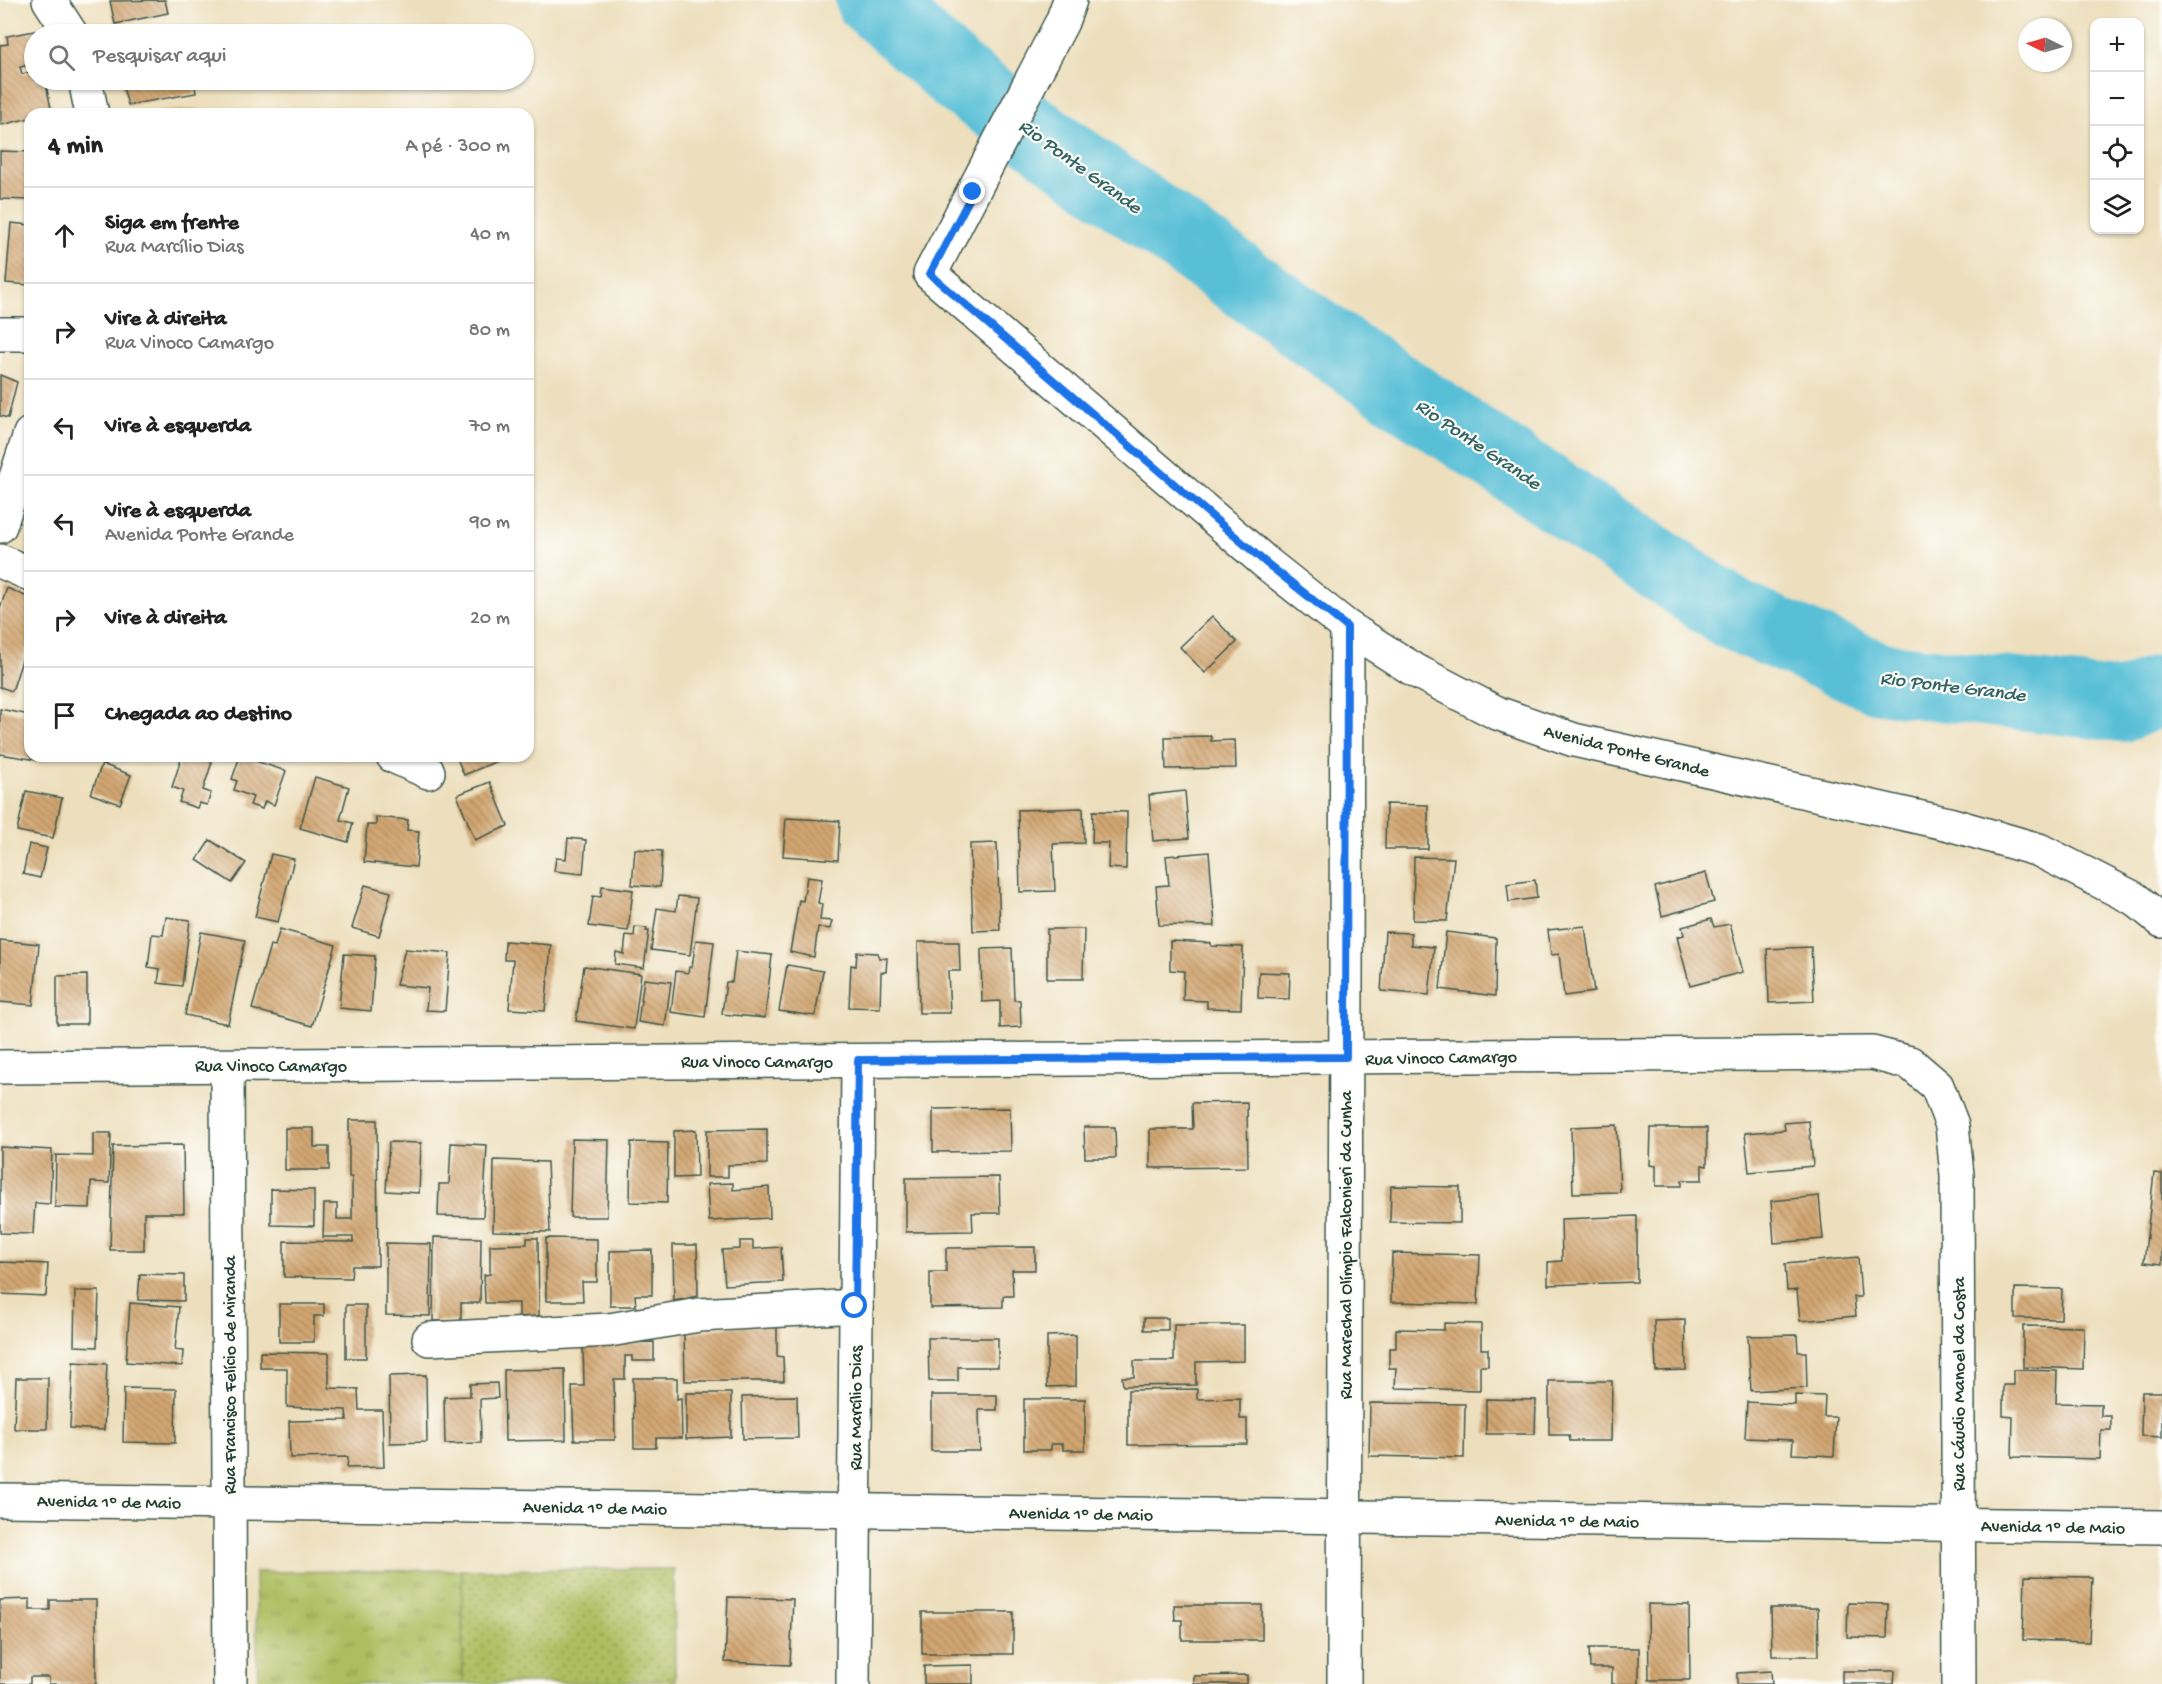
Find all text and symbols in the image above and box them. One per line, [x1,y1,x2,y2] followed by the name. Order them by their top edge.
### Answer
[2018,18,2072,72] north arrow
[2090,18,2144,234] map controls
[2090,18,2144,72] button: +
[24,24,534,90] search box
[45,41,78,74] icon: search
[93,44,227,70] text: Pesquisar aqui
[2090,72,2144,126] button: −
[1013,115,1145,221] water label: Rio Ponte Grande
[2090,126,2144,180] button: locate
[48,132,103,163] text: 4 min
[406,136,510,159] text: A pé · 300 m
[959,178,985,204] route end
[2090,180,2144,234] button: layers
[105,211,239,237] text: Siga em frente
[48,219,81,252] icon: ahead
[470,224,510,247] text: 40 m
[105,237,244,260] text: Rua Marcílio Dias
[105,307,227,333] text: Vire à direita
[48,315,81,348] icon: right
[469,320,510,343] text: 80 m
[105,333,274,356] text: Rua Vinoco Camargo
[1410,395,1545,497] water label: Rio Ponte Grande
[48,411,81,444] icon: left
[105,414,251,440] text: Vire à esquerda
[469,416,510,439] text: 70 m
[105,499,251,525] text: Vire à esquerda
[48,507,81,540] icon: left
[470,512,510,535] text: 90 m
[105,525,294,548] text: Avenida Ponte Grande
[48,603,81,636] icon: right
[105,606,227,632] text: Vire à direita
[470,608,510,631] text: 20 m
[1879,668,2027,709] water label: Rio Ponte Grande
[48,699,81,732] icon: arrive
[105,702,292,728] text: Chegada ao destino
[1541,722,1712,783] street label: Avenida Ponte Grande
[1365,1048,1517,1071] street label: Rua Vinoco Camargo
[681,1053,833,1074] street label: Rua Vinoco Camargo
[195,1057,347,1078] street label: Rua Vinoco Camargo
[1337,1090,1358,1399] street label: Rua Marechal Olímpio Falconieri da Cunha
[221,1255,242,1494] street label: Rua Francisco Felício de Miranda
[1950,1276,1971,1491] street label: Rua Cáudio Manoel da Costa
[841,1292,867,1318] route start
[847,1344,868,1470] street label: Rua Marcílio Dias
[37,1492,181,1515] street label: Avenida 1º de Maio
[523,1498,667,1521] street label: Avenida 1º de Maio
[1009,1504,1153,1527] street label: Avenida 1º de Maio
[1495,1511,1639,1534] street label: Avenida 1º de Maio
[1981,1517,2125,1540] street label: Avenida 1º de Maio

